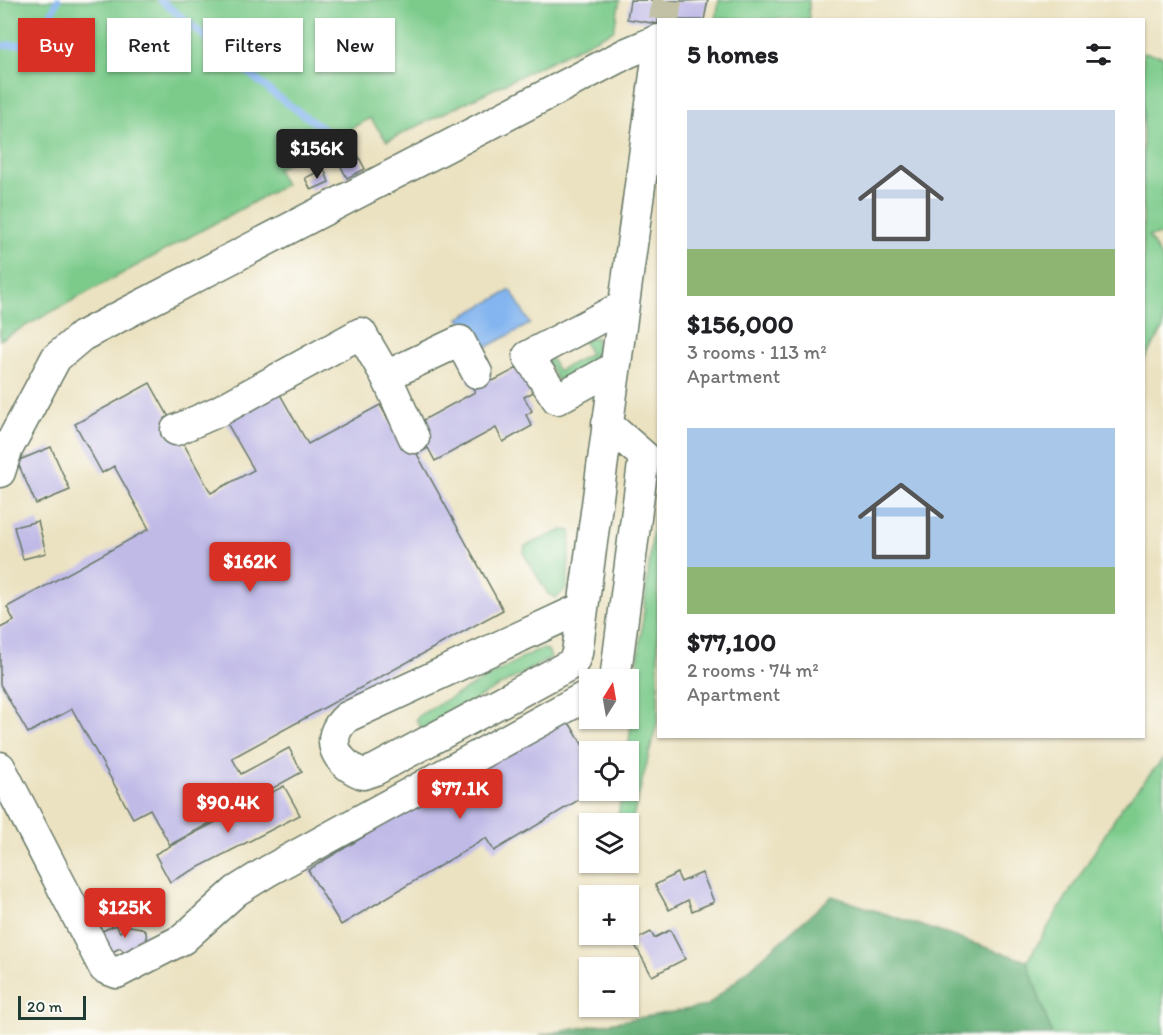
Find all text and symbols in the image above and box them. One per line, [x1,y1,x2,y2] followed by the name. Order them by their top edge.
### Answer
[18,18,95,72] chip: Buy
[107,18,191,72] chip: Rent
[203,18,303,72] chip: Filters
[315,18,395,72] chip: New
[687,38,779,70] text: 5 homes
[1082,38,1115,71] icon: filters
[275,129,359,180] pin: $156K
[290,136,344,160] text: $156K
[847,149,955,257] icon: home
[687,308,794,340] text: $156,000
[687,340,827,364] text: 3 rooms · 113 m²
[687,364,780,388] text: Apartment
[847,467,955,575] icon: home
[208,542,292,593] pin: $162K
[223,549,277,573] text: $162K
[687,626,776,658] text: $77,100
[687,658,819,682] text: 2 rooms · 74 m²
[579,669,639,729] north arrow
[579,669,639,1017] map controls
[687,682,780,706] text: Apartment
[579,741,639,801] button: locate
[411,769,509,820] pin: $77.1K
[432,776,488,800] text: $77.1K
[179,783,277,834] pin: $90.4K
[197,790,259,814] text: $90.4K
[579,813,639,873] button: layers
[579,885,639,945] button: +
[83,888,167,939] pin: $125K
[98,895,152,919] text: $125K
[579,957,639,1017] button: −
[18,993,86,1020] scale bar
[27,997,62,1016] text: 20 m

